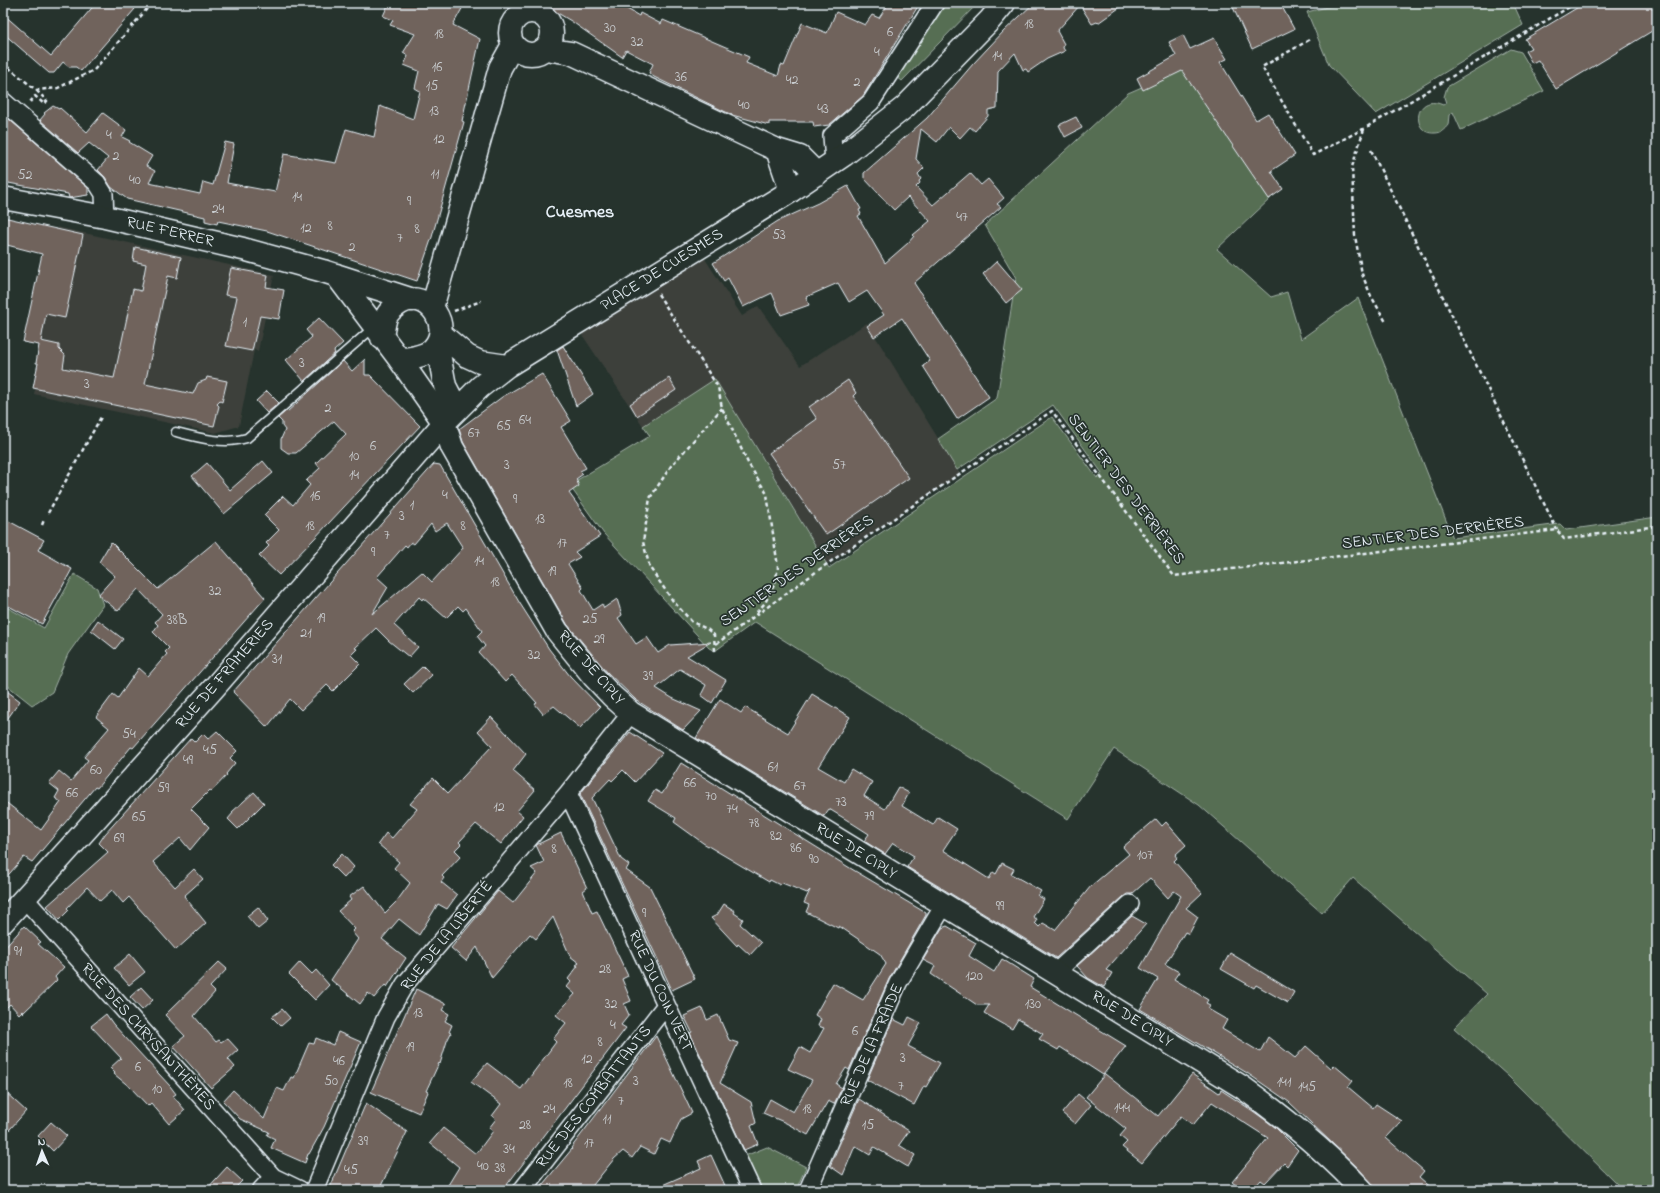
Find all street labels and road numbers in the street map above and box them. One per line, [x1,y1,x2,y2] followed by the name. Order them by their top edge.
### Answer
[124,210,216,254] street label: RUE FERRER
[596,223,728,317] street label: PLACE DE CUESMES
[1061,409,1191,569] street label: SENTIER DES DERRIÈRES
[715,509,879,633] street label: SENTIER DES DERRIÈRES
[1341,510,1525,556] street label: SENTIER DES DERRIÈRES
[170,614,280,734] street label: RUE DE FRAMERIES
[552,625,631,711] street label: RUE DE CIPLY
[811,816,902,886] street label: RUE DE CIPLY
[395,876,499,996] street label: RUE DE LA LIBERTÉ
[621,927,699,1055] street label: RUE DU COIN VERT
[75,958,221,1116] street label: RUE DES CHRYSANTHÈMES
[834,980,910,1110] street label: RUE DE LA FRAIDE
[1087,984,1178,1054] street label: RUE DE CIPLY
[530,1020,658,1174] street label: RUE DES COMBATTANTS

